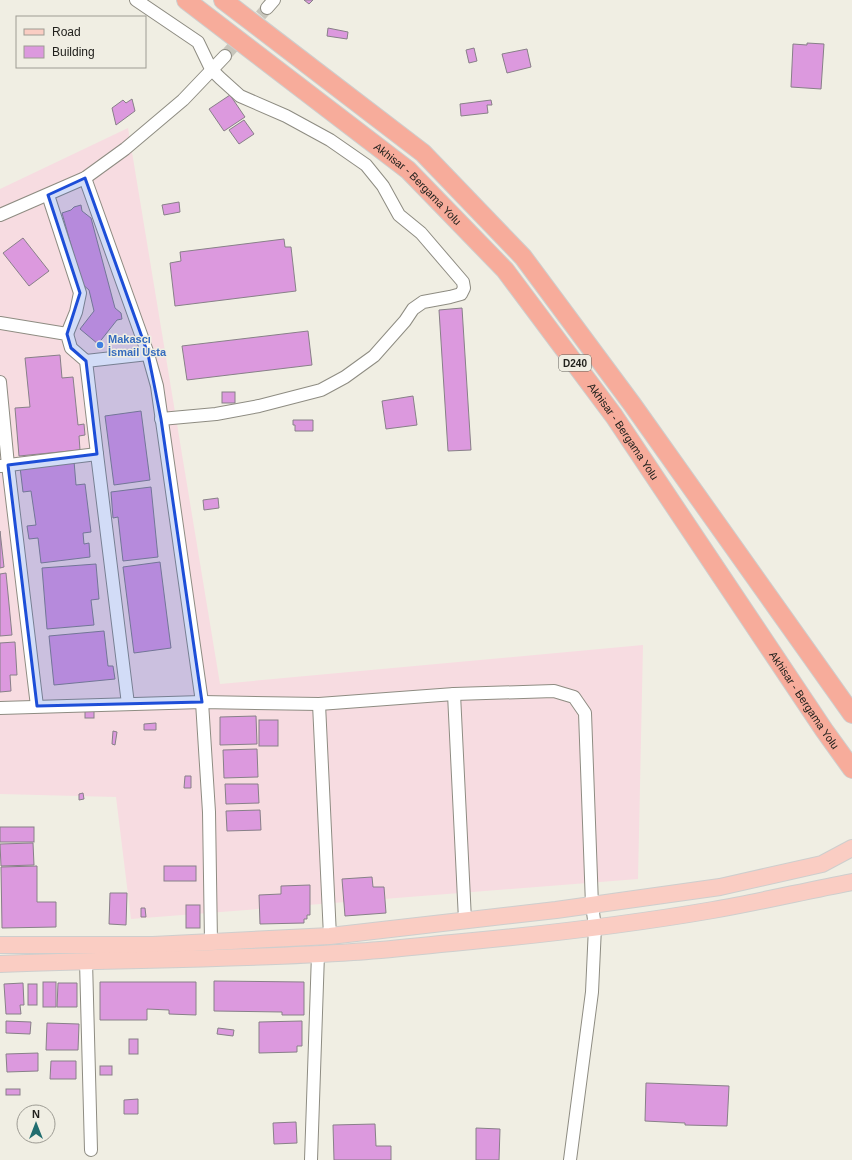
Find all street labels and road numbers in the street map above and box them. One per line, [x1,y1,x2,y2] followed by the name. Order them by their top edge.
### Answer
[372,140,464,227] street label: Akhisar - Bergama Yolu
[559,355,591,371] road number: D240
[585,381,661,482] street label: Akhisar - Bergama Yolu
[767,649,842,751] street label: Akhisar - Bergama Yolu

